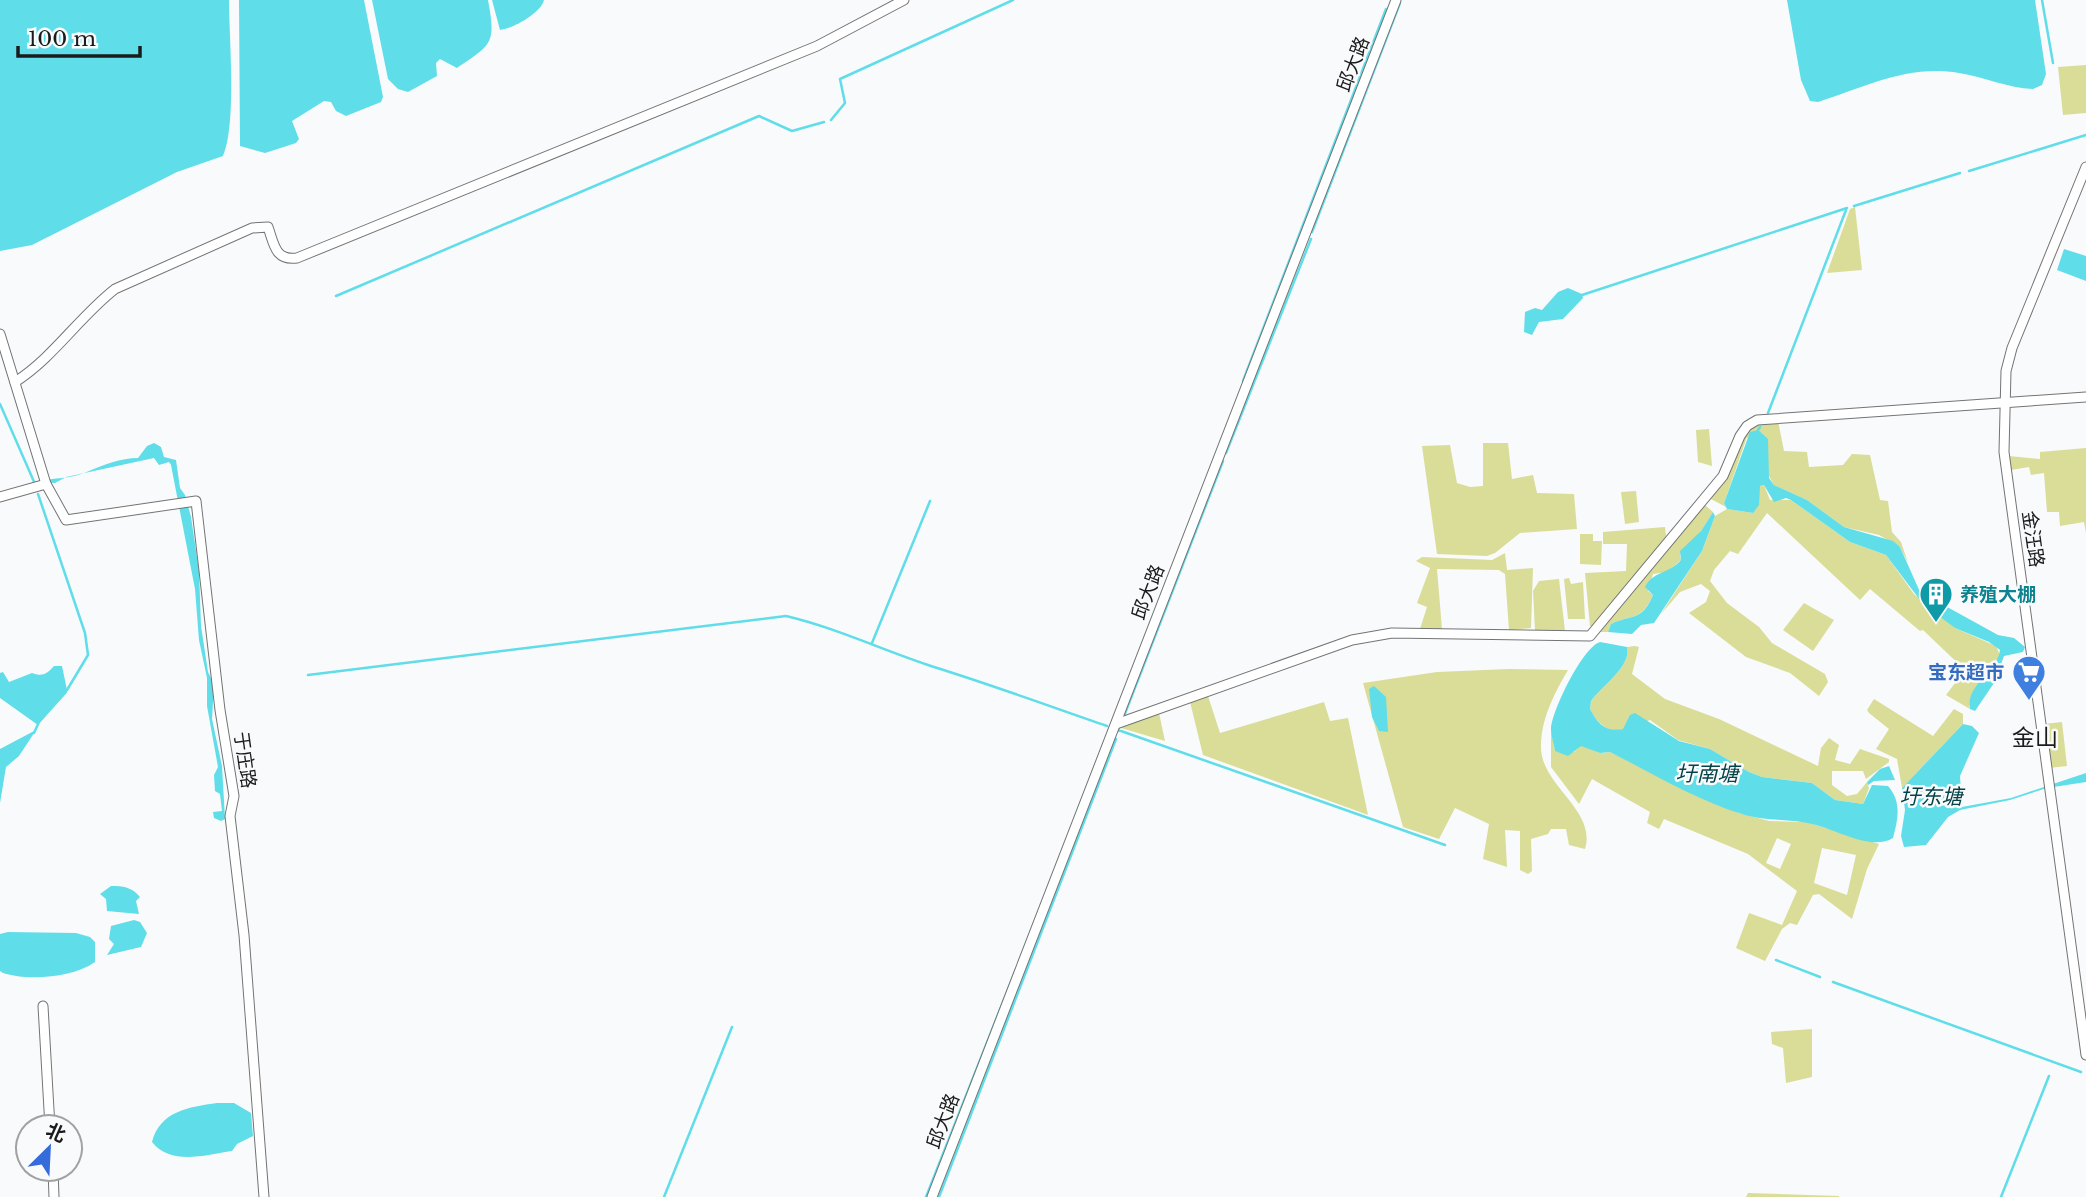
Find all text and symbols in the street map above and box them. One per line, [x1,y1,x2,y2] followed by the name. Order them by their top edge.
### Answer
[18,14,140,58] scale bar
[28,26,96,52] text: 100 m
[1332,33,1374,95] street label: 邱大路
[2018,509,2048,569] street label: 金汪路
[1127,561,1169,623] street label: 邱大路
[1917,575,1955,624] building icon: 养殖大棚
[1960,583,2036,606] place label: 养殖大棚
[2010,653,2048,702] supermarket icon: 宝东超市
[1928,661,2004,684] place label: 宝东超市
[2012,724,2058,752] district label: 金山
[230,730,260,790] street label: 于庄路
[1676,761,1741,787] water label: 圩南塘
[1900,784,1965,810] water label: 圩东塘
[922,1090,964,1152] street label: 邱大路
[14,1113,84,1183] north arrow
[42,1119,69,1147] text: 北

